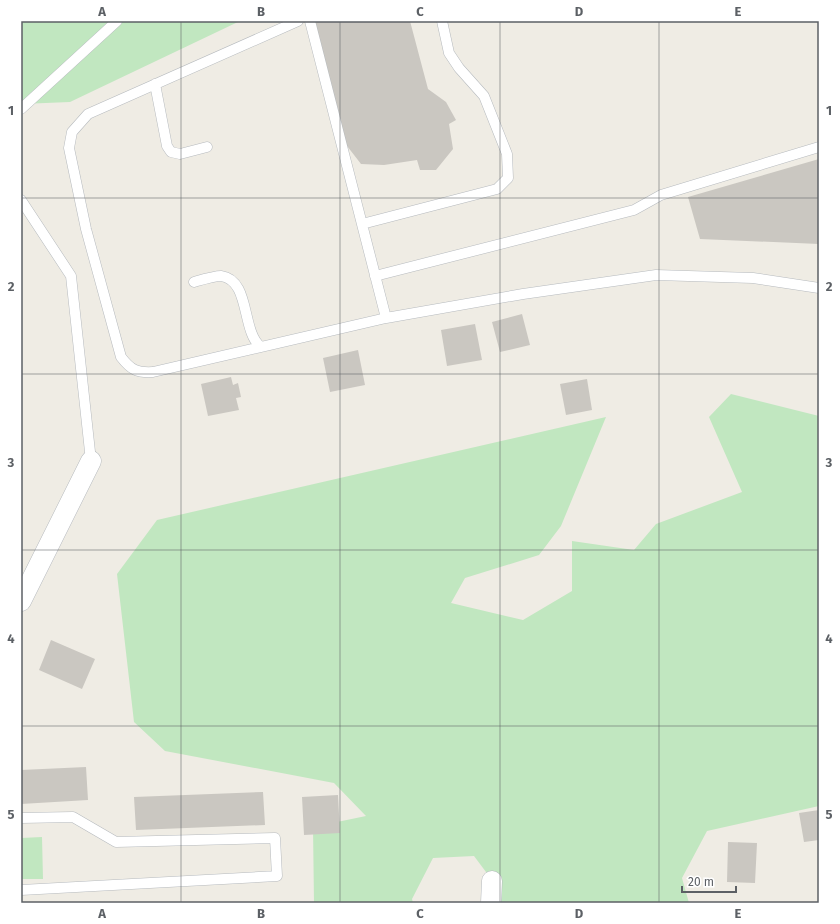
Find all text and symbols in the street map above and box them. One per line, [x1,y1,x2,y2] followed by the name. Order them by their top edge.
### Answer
[97,4,106,19] text: A
[257,4,265,19] text: B
[416,4,424,19] text: C
[575,4,584,19] text: D
[735,4,742,19] text: E
[8,103,14,118] text: 1
[826,103,832,118] text: 1
[8,279,15,294] text: 2
[826,279,833,294] text: 2
[7,455,15,470] text: 3
[825,455,833,470] text: 3
[7,631,15,646] text: 4
[825,631,833,646] text: 4
[8,807,15,822] text: 5
[826,807,833,822] text: 5
[682,868,736,894] scale bar
[688,875,714,889] text: 20 m
[97,906,106,921] text: A
[257,906,265,921] text: B
[416,906,424,921] text: C
[575,906,584,921] text: D
[735,906,742,921] text: E

